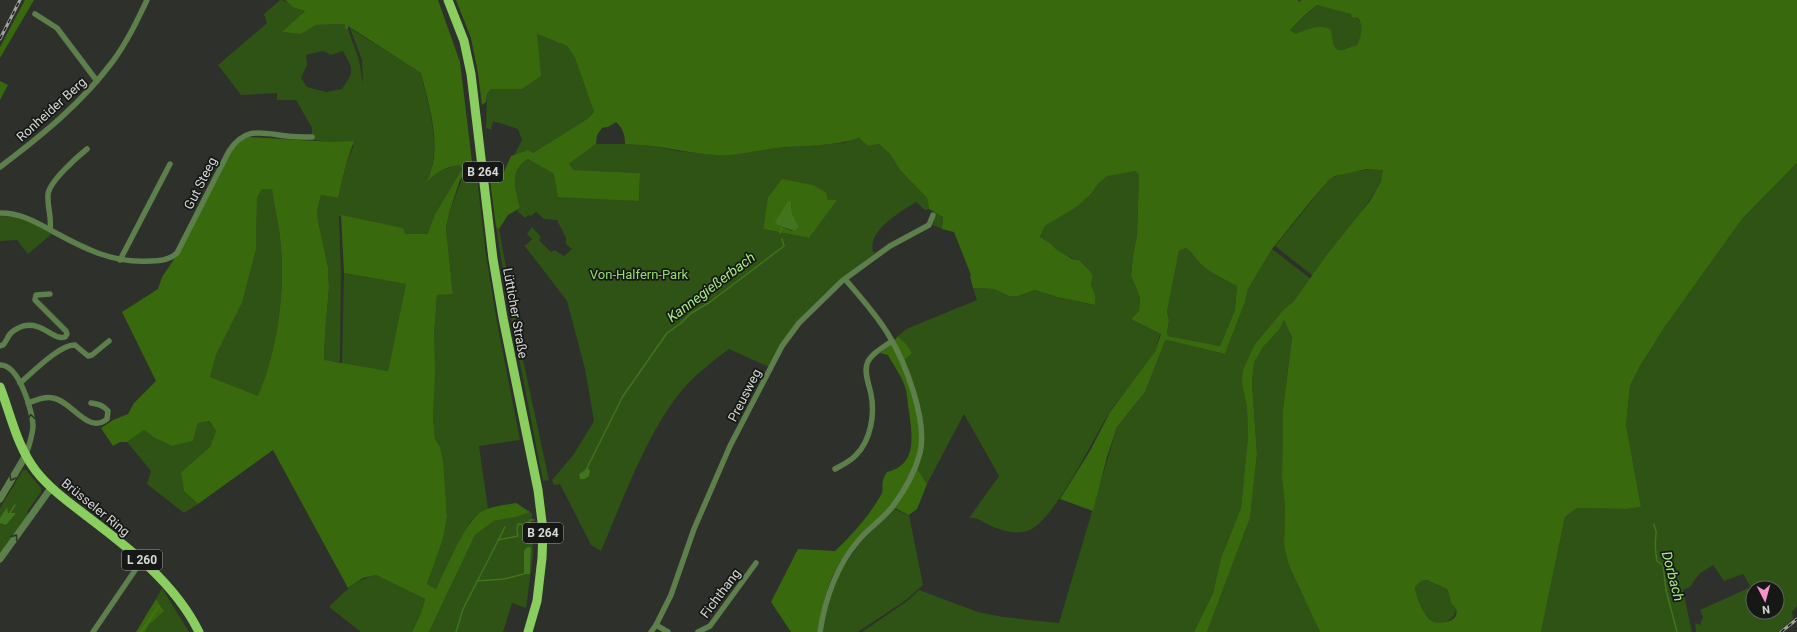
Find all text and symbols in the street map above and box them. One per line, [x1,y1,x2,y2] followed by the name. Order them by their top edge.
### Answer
[14,74,89,144] street label: Ronheider Berg
[181,155,220,212] street label: Gut Steeg
[463,162,503,182] road number: B 264
[664,249,758,325] water label: Kannegießerbach
[500,267,531,360] street label: Lütticher Straße
[590,267,689,282] park label: Von-Halfern-Park
[725,366,764,424] street label: Preusweg
[27,414,36,420] one-way arrow
[10,474,17,481] one-way arrow
[59,475,133,539] street label: Brüsseler Ring
[523,523,563,543] road number: B 264
[10,534,17,541] one-way arrow
[1659,549,1687,603] water label: Dorbach
[122,550,162,570] road number: L 260
[697,566,744,621] street label: Fichthang
[1745,580,1785,620] north arrow
[1761,603,1771,616] text: N

